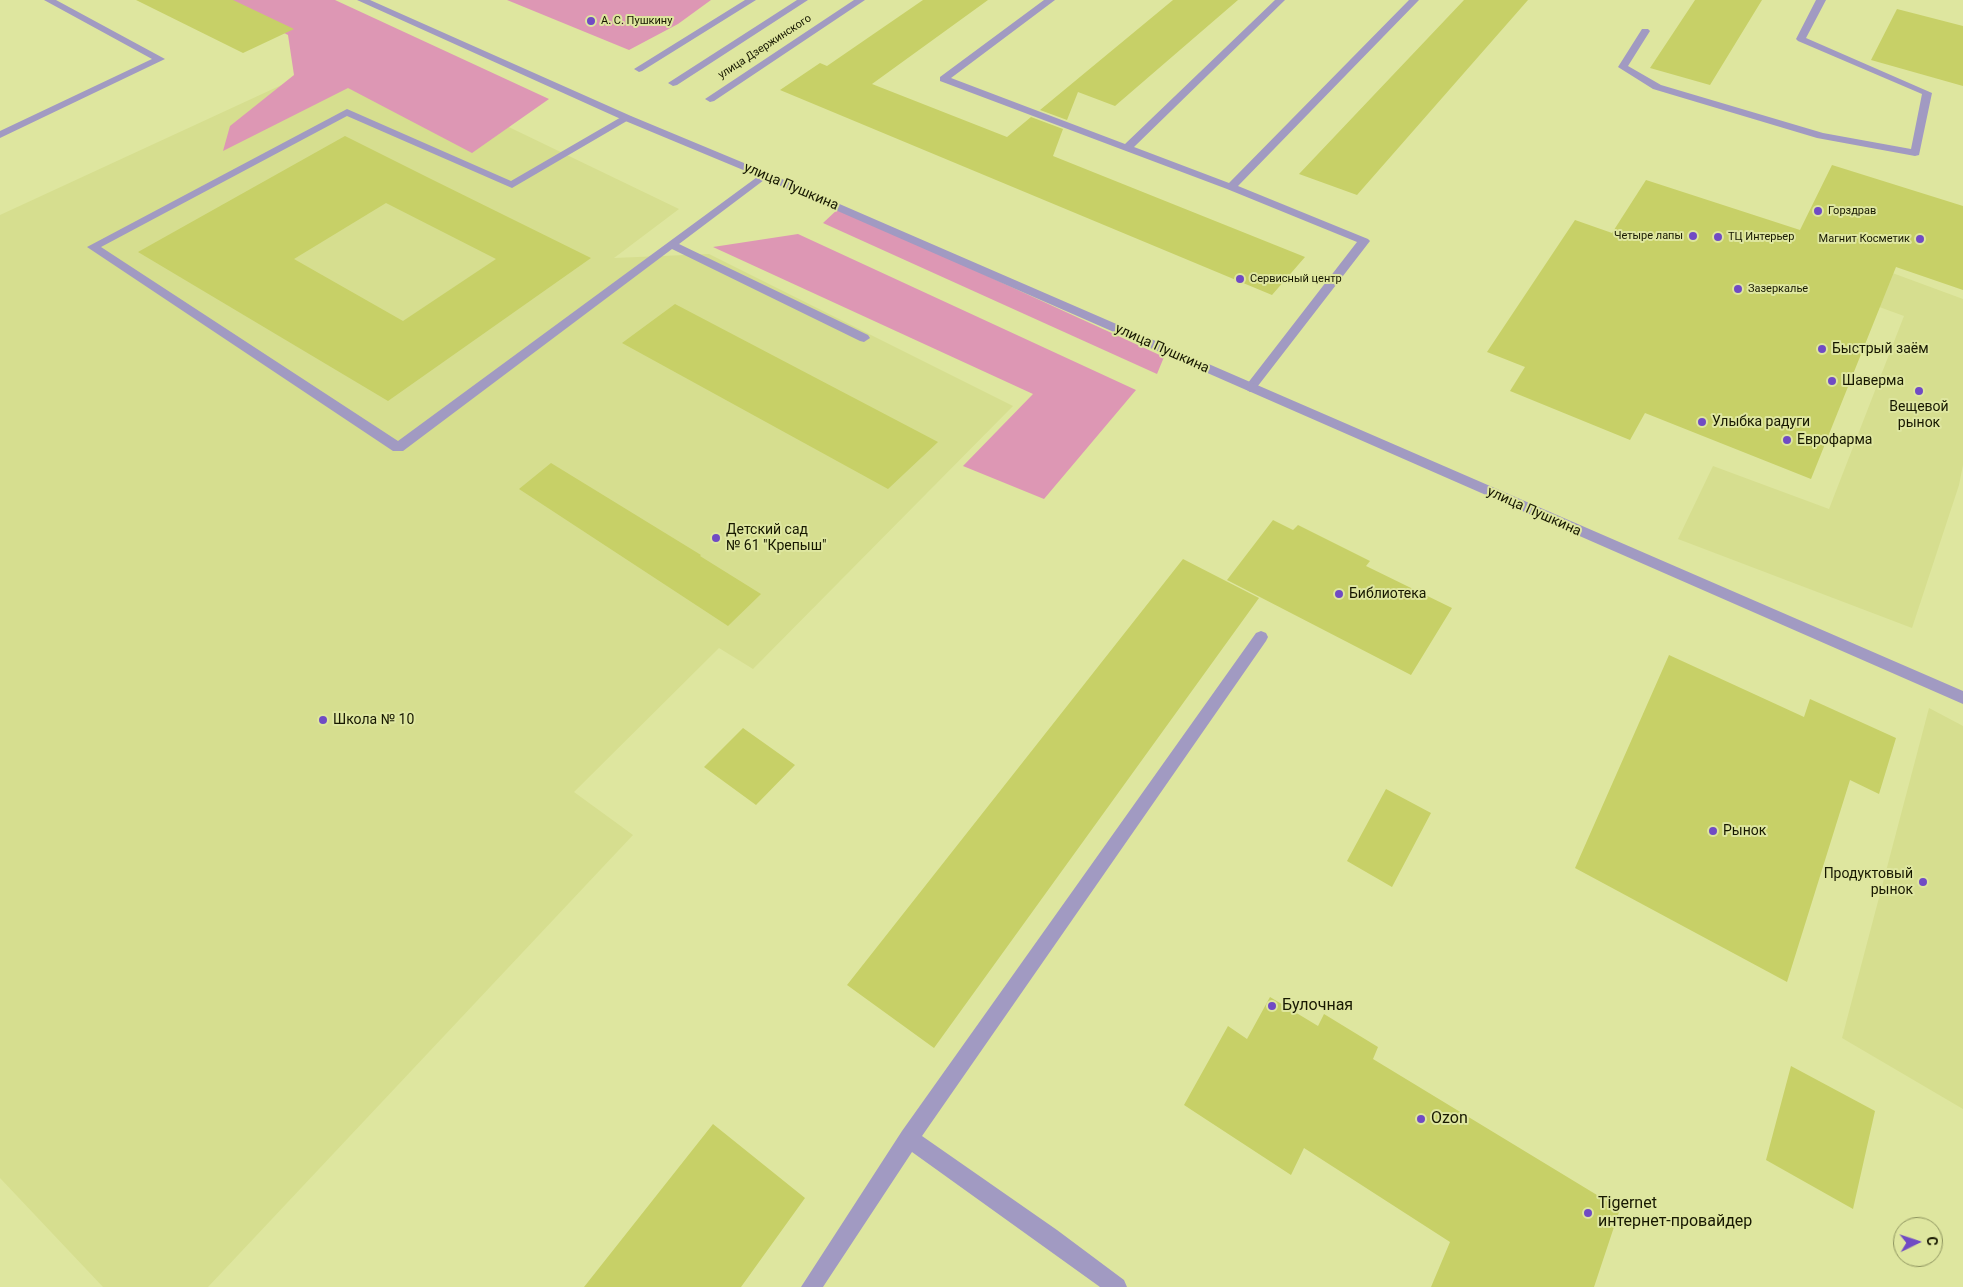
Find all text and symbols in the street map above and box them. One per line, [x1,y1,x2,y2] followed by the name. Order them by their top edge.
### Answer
[716,12,814,82] street label: улица Дзержинского
[601,14,672,28] place label: А. С. Пушкину
[585,15,597,27] marker: А. С. Пушкину
[741,160,841,214] street label: улица Пушкина
[1828,204,1876,218] place label: Горздрав
[1812,205,1824,217] marker: Горздрав
[1614,229,1683,243] place label: Четыре лапы
[1687,230,1699,242] marker: Четыре лапы
[1728,230,1794,244] place label: ТЦ Интерьер
[1712,231,1724,243] marker: ТЦ Интерьер
[1819,232,1910,246] place label: Магнит Косметик
[1914,233,1926,245] marker: Магнит Косметик
[1250,272,1342,286] place label: Сервисный центр
[1234,273,1246,285] marker: Сервисный центр
[1748,282,1808,296] place label: Зазеркалье
[1732,283,1744,295] marker: Зазеркалье
[1112,321,1212,377] street label: улица Пушкина
[1832,341,1929,357] place label: Быстрый заём
[1816,343,1828,355] marker: Быстрый заём
[1842,373,1904,389] place label: Шаверма
[1826,375,1838,387] marker: Шаверма
[1913,385,1925,397] marker: Вещевой рынок
[1889,399,1949,432] place label: Вещевой рынок
[1712,414,1810,430] place label: Улыбка радуги
[1696,416,1708,428] marker: Улыбка радуги
[1797,432,1872,448] place label: Еврофарма
[1781,434,1793,446] marker: Еврофарма
[1484,484,1584,540] street label: улица Пушкина
[726,522,826,554] place label: Детский сад № 61 "Крепыш"
[710,532,722,544] marker: Детский сад № 61 "Крепыш"
[1349,586,1426,602] place label: Библиотека
[1333,588,1345,600] marker: Библиотека
[333,712,414,728] place label: Школа № 10
[317,714,329,726] marker: Школа № 10
[1723,823,1766,839] place label: Рынок
[1707,825,1719,837] marker: Рынок
[1824,866,1913,899] place label: Продуктовый рынок
[1917,876,1929,888] marker: Продуктовый рынок
[1282,996,1353,1016] place label: Булочная
[1266,1000,1278,1012] marker: Булочная
[1431,1109,1468,1129] place label: Ozon
[1415,1113,1427,1125] marker: Ozon
[1598,1194,1752,1232] place label: Tigernet интернет-провайдер
[1582,1207,1594,1219] marker: Tigernet интернет-провайдер
[1893,1217,1943,1267] north arrow
[1924,1236,1940,1246] text: С

